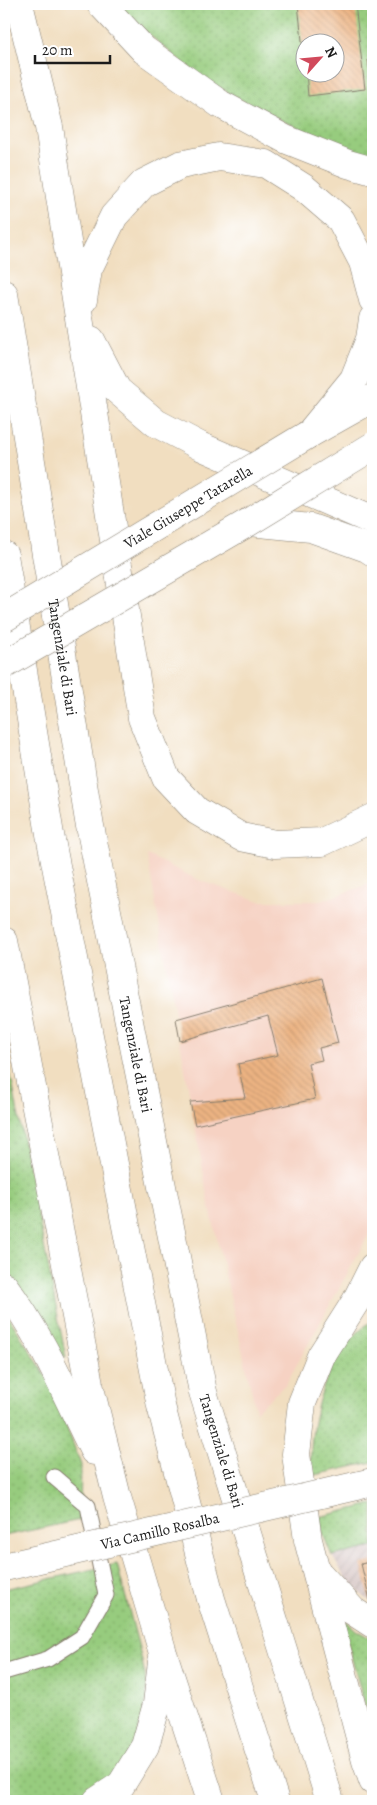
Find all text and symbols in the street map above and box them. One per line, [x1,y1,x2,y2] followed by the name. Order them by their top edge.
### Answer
[35,32,110,64] scale bar
[294,32,344,82] north arrow
[42,40,73,60] text: 20 m
[320,43,342,61] text: N
[119,460,256,554] street label: Viale Giuseppe Tatarella
[43,597,82,717] street label: Tangenziale di Bari
[114,995,157,1114] street label: Tangenziale di Bari
[194,1392,248,1510] street label: Tangenziale di Bari
[98,1508,221,1555] street label: Via Camillo Rosalba

